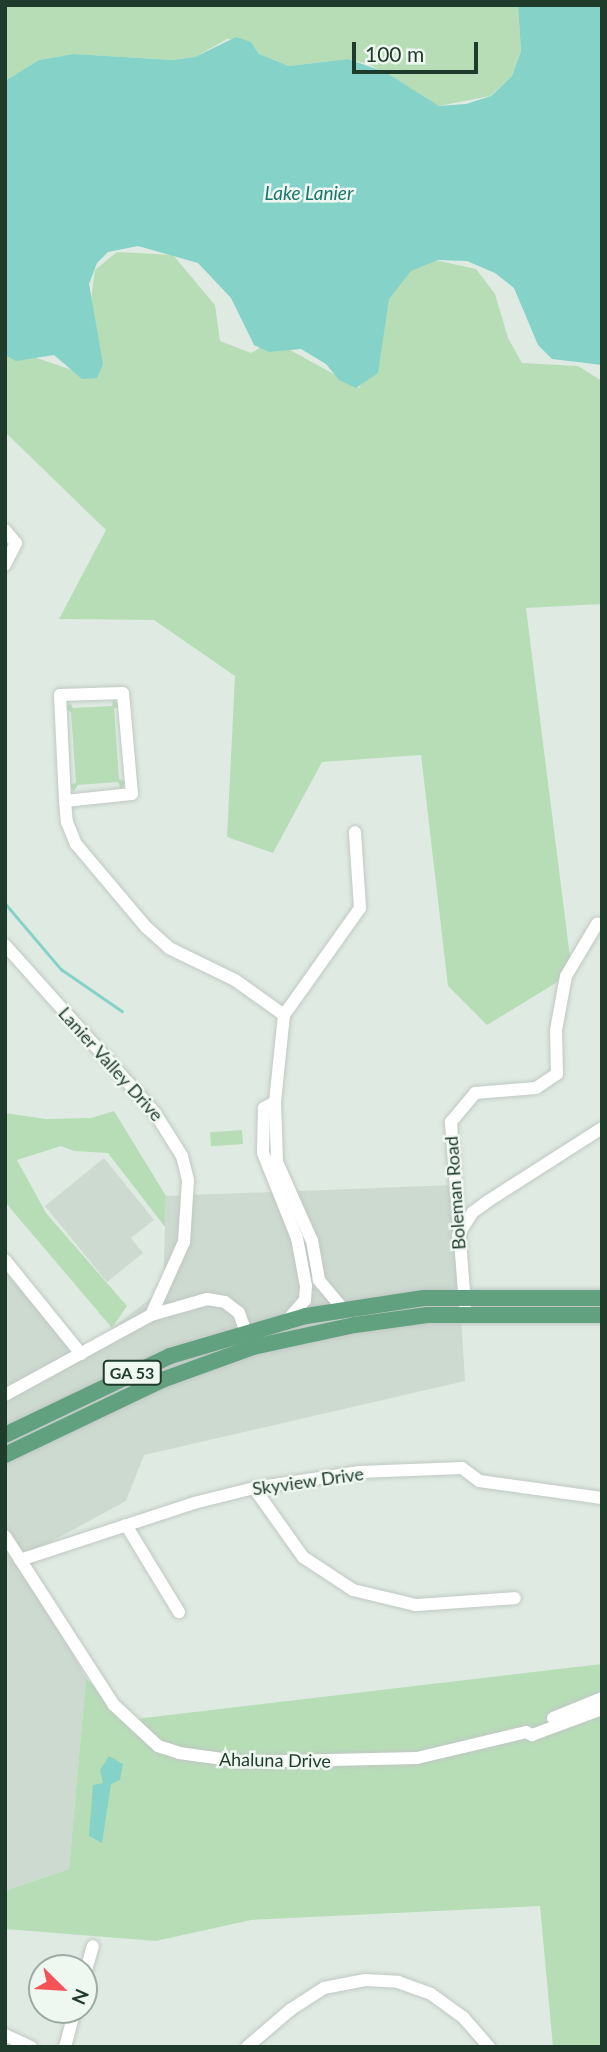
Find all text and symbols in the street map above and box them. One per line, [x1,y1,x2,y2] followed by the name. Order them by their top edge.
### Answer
[355,28,481,72] scale bar
[365,41,424,66] text: 100 m
[265,182,353,204] water label: Lake Lanier
[54,1002,168,1126] street label: Lanier Valley Drive
[440,1135,470,1251] street label: Boleman Road
[102,1360,162,1386] road number: GA 53
[251,1462,365,1500] street label: Skyview Drive
[219,1748,331,1772] street label: Ahaluna Drive
[28,1954,98,2024] north arrow
[67,1986,94,2008] text: N

